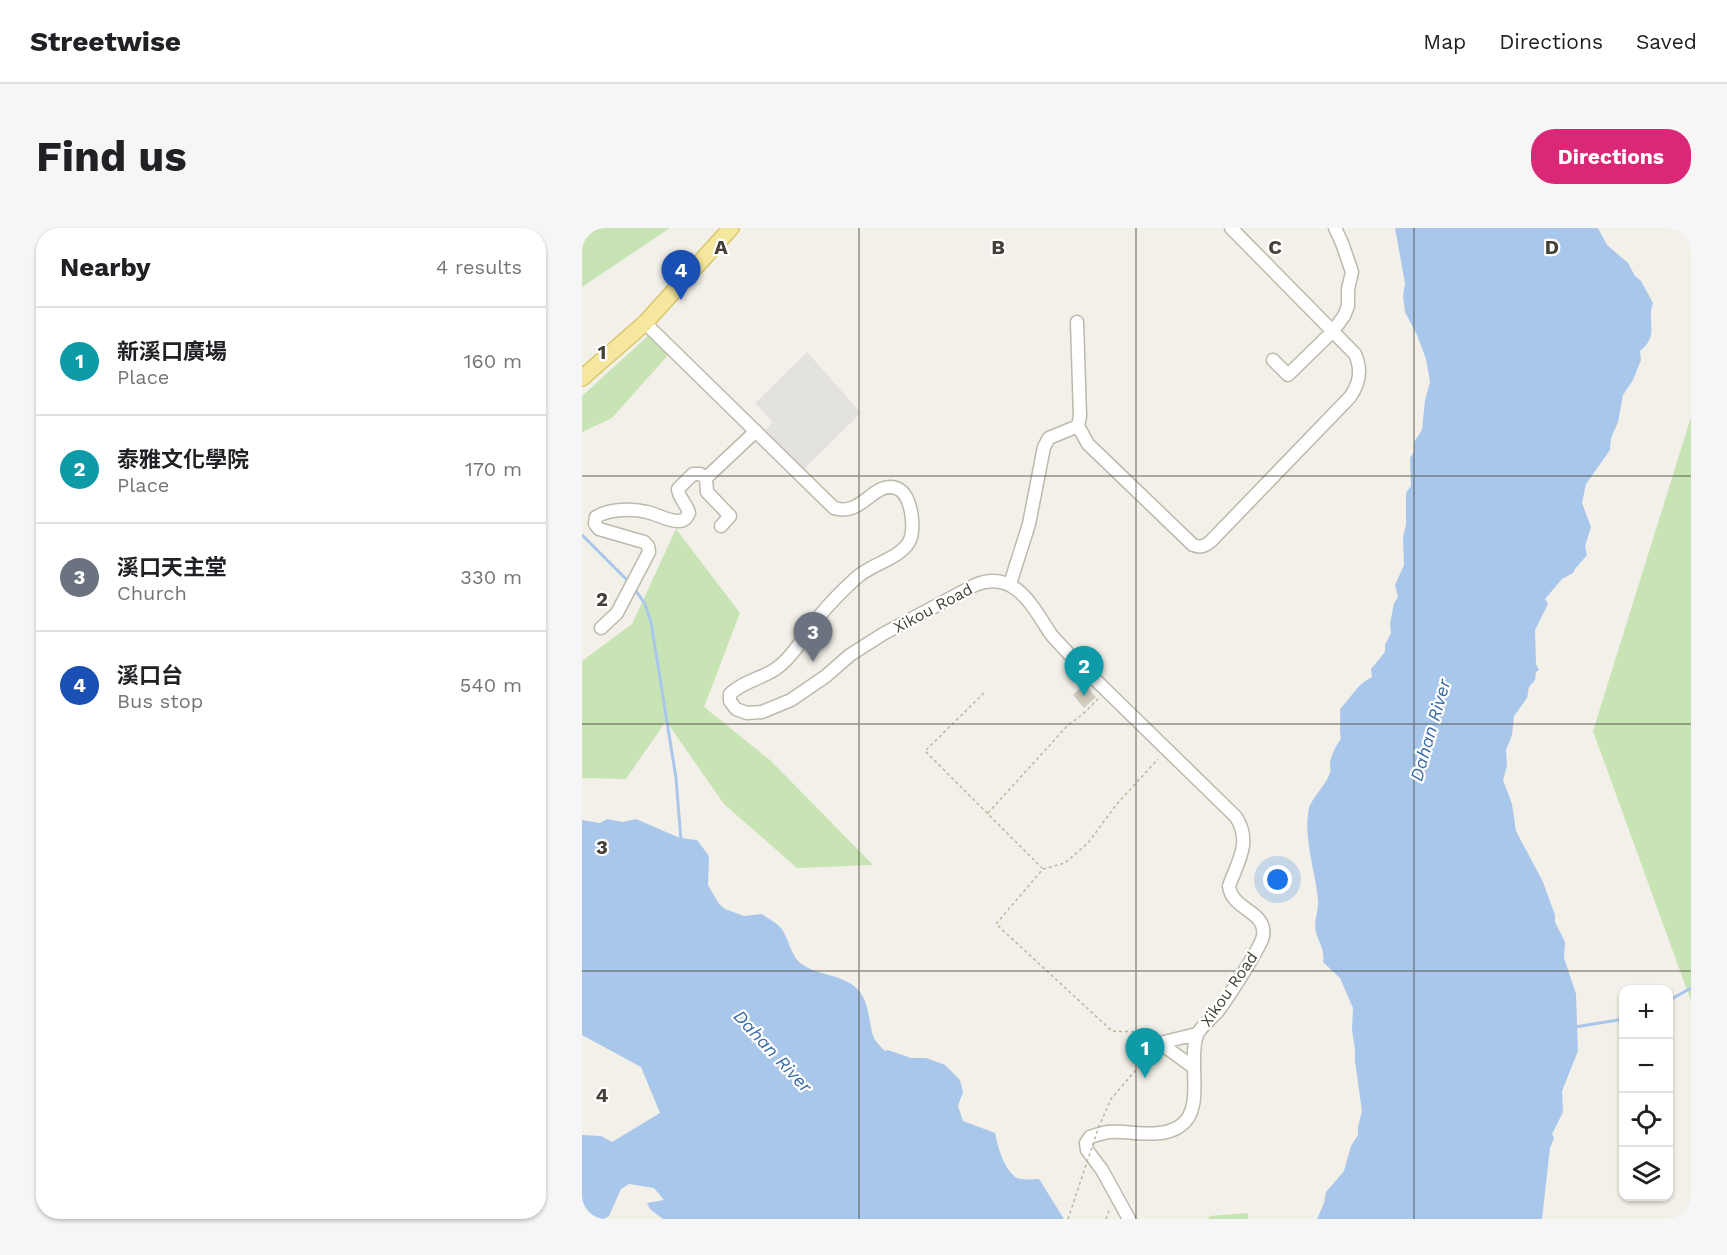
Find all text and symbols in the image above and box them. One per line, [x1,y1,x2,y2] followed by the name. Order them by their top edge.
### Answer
[30,25,181,58] text: Streetwise
[1423,29,1466,54] text: Map
[1499,29,1603,54] text: Directions
[1636,29,1697,54] text: Saved
[1531,129,1691,184] button: Directions
[36,132,187,181] text: Find us
[714,235,728,259] text: A
[991,235,1005,259] text: B
[1268,235,1282,259] text: C
[1545,235,1559,259] text: D
[662,250,700,300] pin: 4
[60,252,151,282] text: Nearby
[436,255,522,279] text: 4 results
[117,339,227,364] text: 新溪口廣場
[598,340,606,364] text: 1
[75,349,84,373] text: 1
[464,349,522,373] text: 160 m
[117,365,169,389] text: Place
[117,447,249,472] text: 泰雅文化學院
[74,457,85,481] text: 2
[465,457,522,481] text: 170 m
[117,473,169,497] text: Place
[117,555,227,580] text: 溪口天主堂
[74,565,85,589] text: 3
[460,565,522,589] text: 330 m
[890,579,976,637] street label: Xikou Road
[117,581,187,605] text: Church
[596,587,608,611] text: 2
[794,612,832,662] pin: 3
[1064,646,1104,696] pin: 2
[117,663,183,688] text: 溪口台
[73,673,86,697] text: 4
[460,673,522,697] text: 540 m
[1405,676,1455,783] water label: Dahan River
[117,689,203,713] text: Bus stop
[596,835,608,859] text: 3
[1263,865,1292,894] your location
[1196,948,1262,1030] street label: Xikou Road
[1619,985,1673,1201] map controls
[1619,985,1673,1039] button: +
[730,1005,817,1097] water label: Dahan River
[1126,1028,1164,1078] pin: 1
[1619,1039,1673,1093] button: −
[596,1083,609,1107] text: 4
[1619,1093,1673,1147] button: locate
[1619,1147,1673,1201] button: layers

